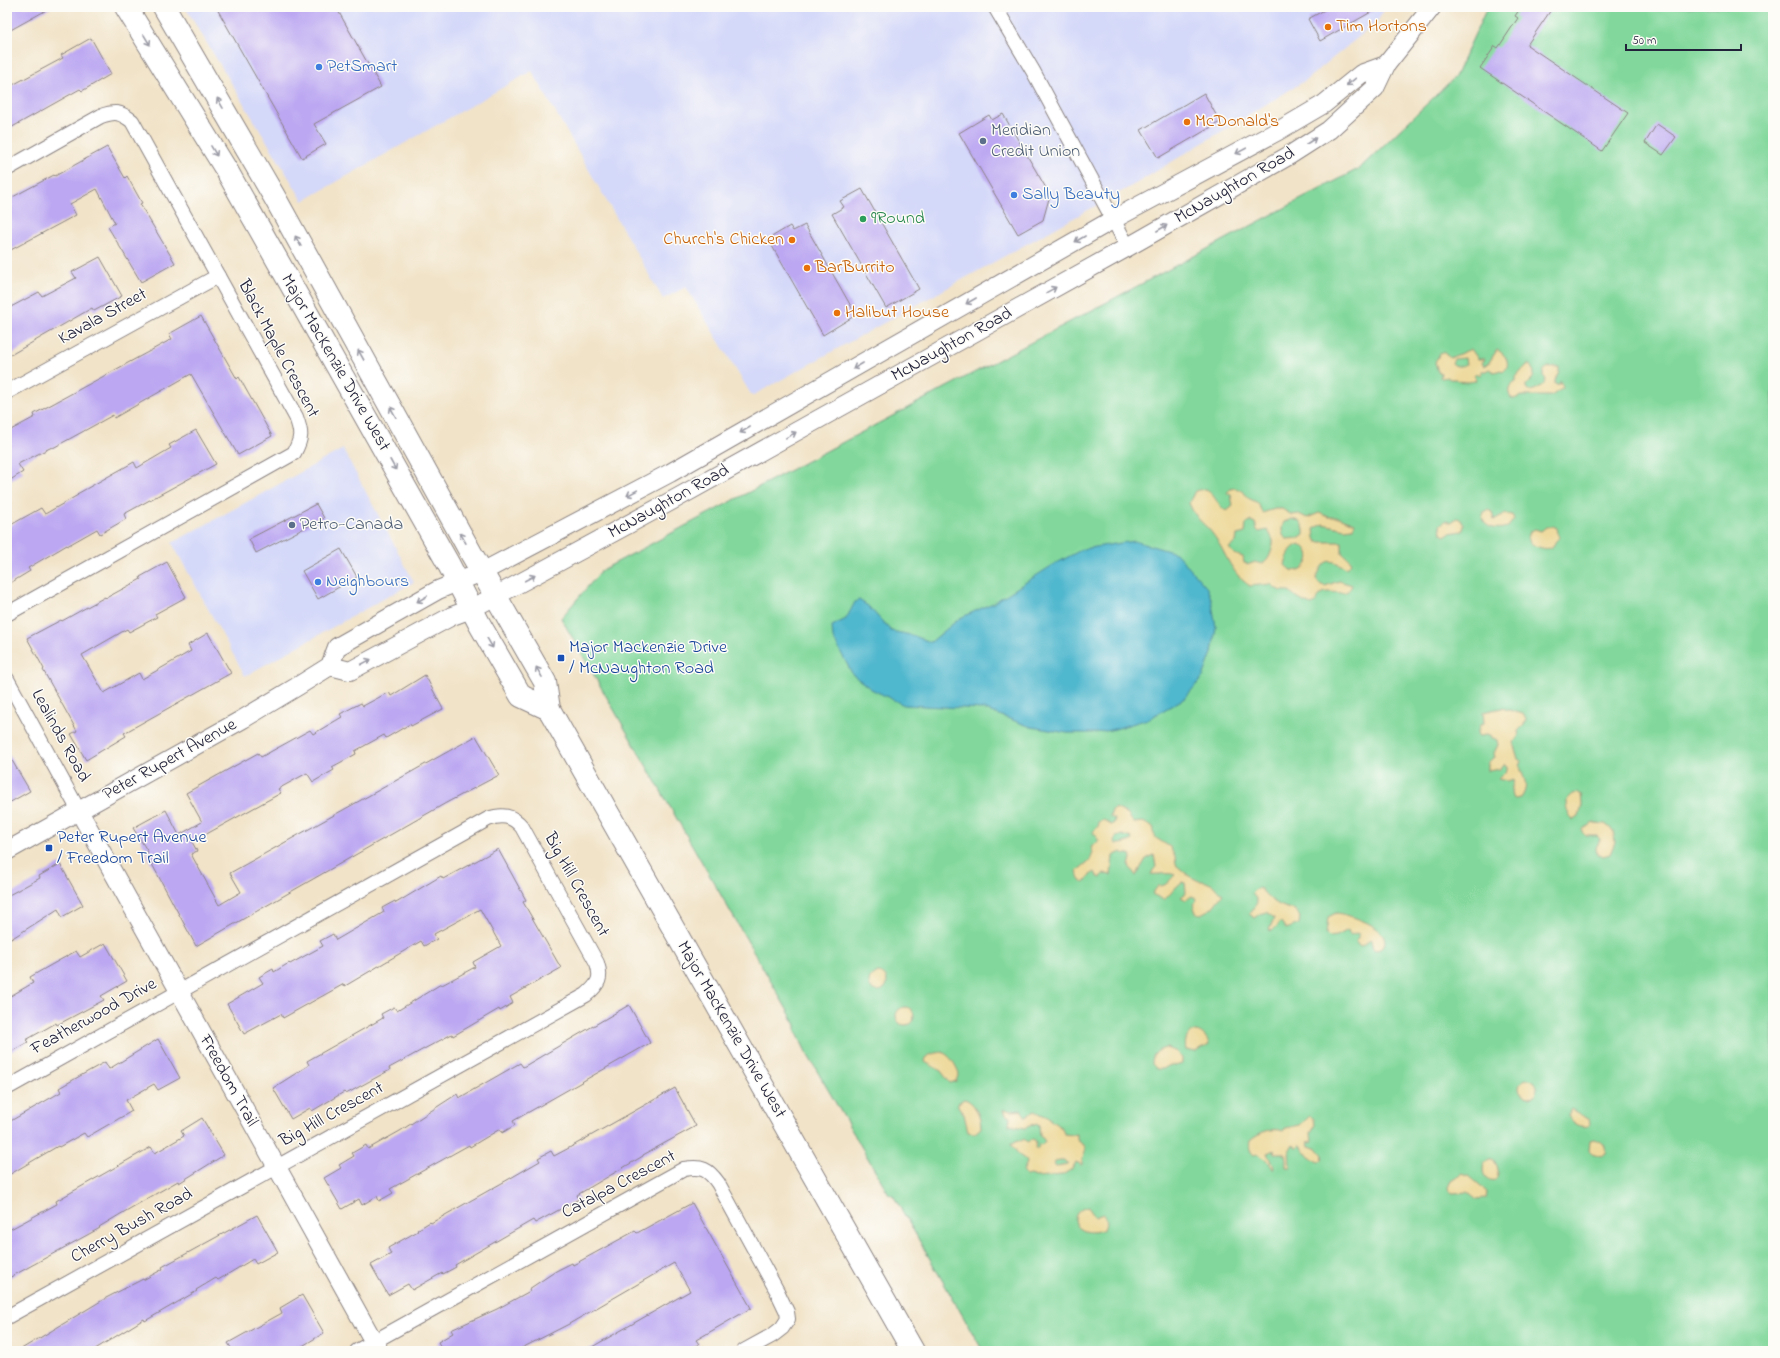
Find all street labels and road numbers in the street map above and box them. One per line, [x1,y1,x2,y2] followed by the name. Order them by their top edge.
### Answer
[1170,141,1300,232] street label: McNaughton Road
[274,270,396,456] street label: Major MacKenzie Drive West
[230,274,325,423] street label: Black Maple Crescent
[54,282,152,352] street label: Kavala Street
[887,301,1018,390] street label: McNaughton Road
[604,458,735,547] street label: McNaughton Road
[24,685,96,787] street label: Lealinds Road
[98,712,243,808] street label: Peter Rupert Avenue
[535,827,615,942] street label: Big Hill Crescent
[670,937,792,1123] street label: Major MacKenzie Drive West
[25,971,162,1063] street label: Featherwood Drive
[191,1029,264,1132] street label: Freedom Trail
[274,1076,389,1156] street label: Big Hill Crescent
[557,1144,681,1226] street label: Catalpa Crescent
[66,1182,198,1270] street label: Cherry Bush Road

